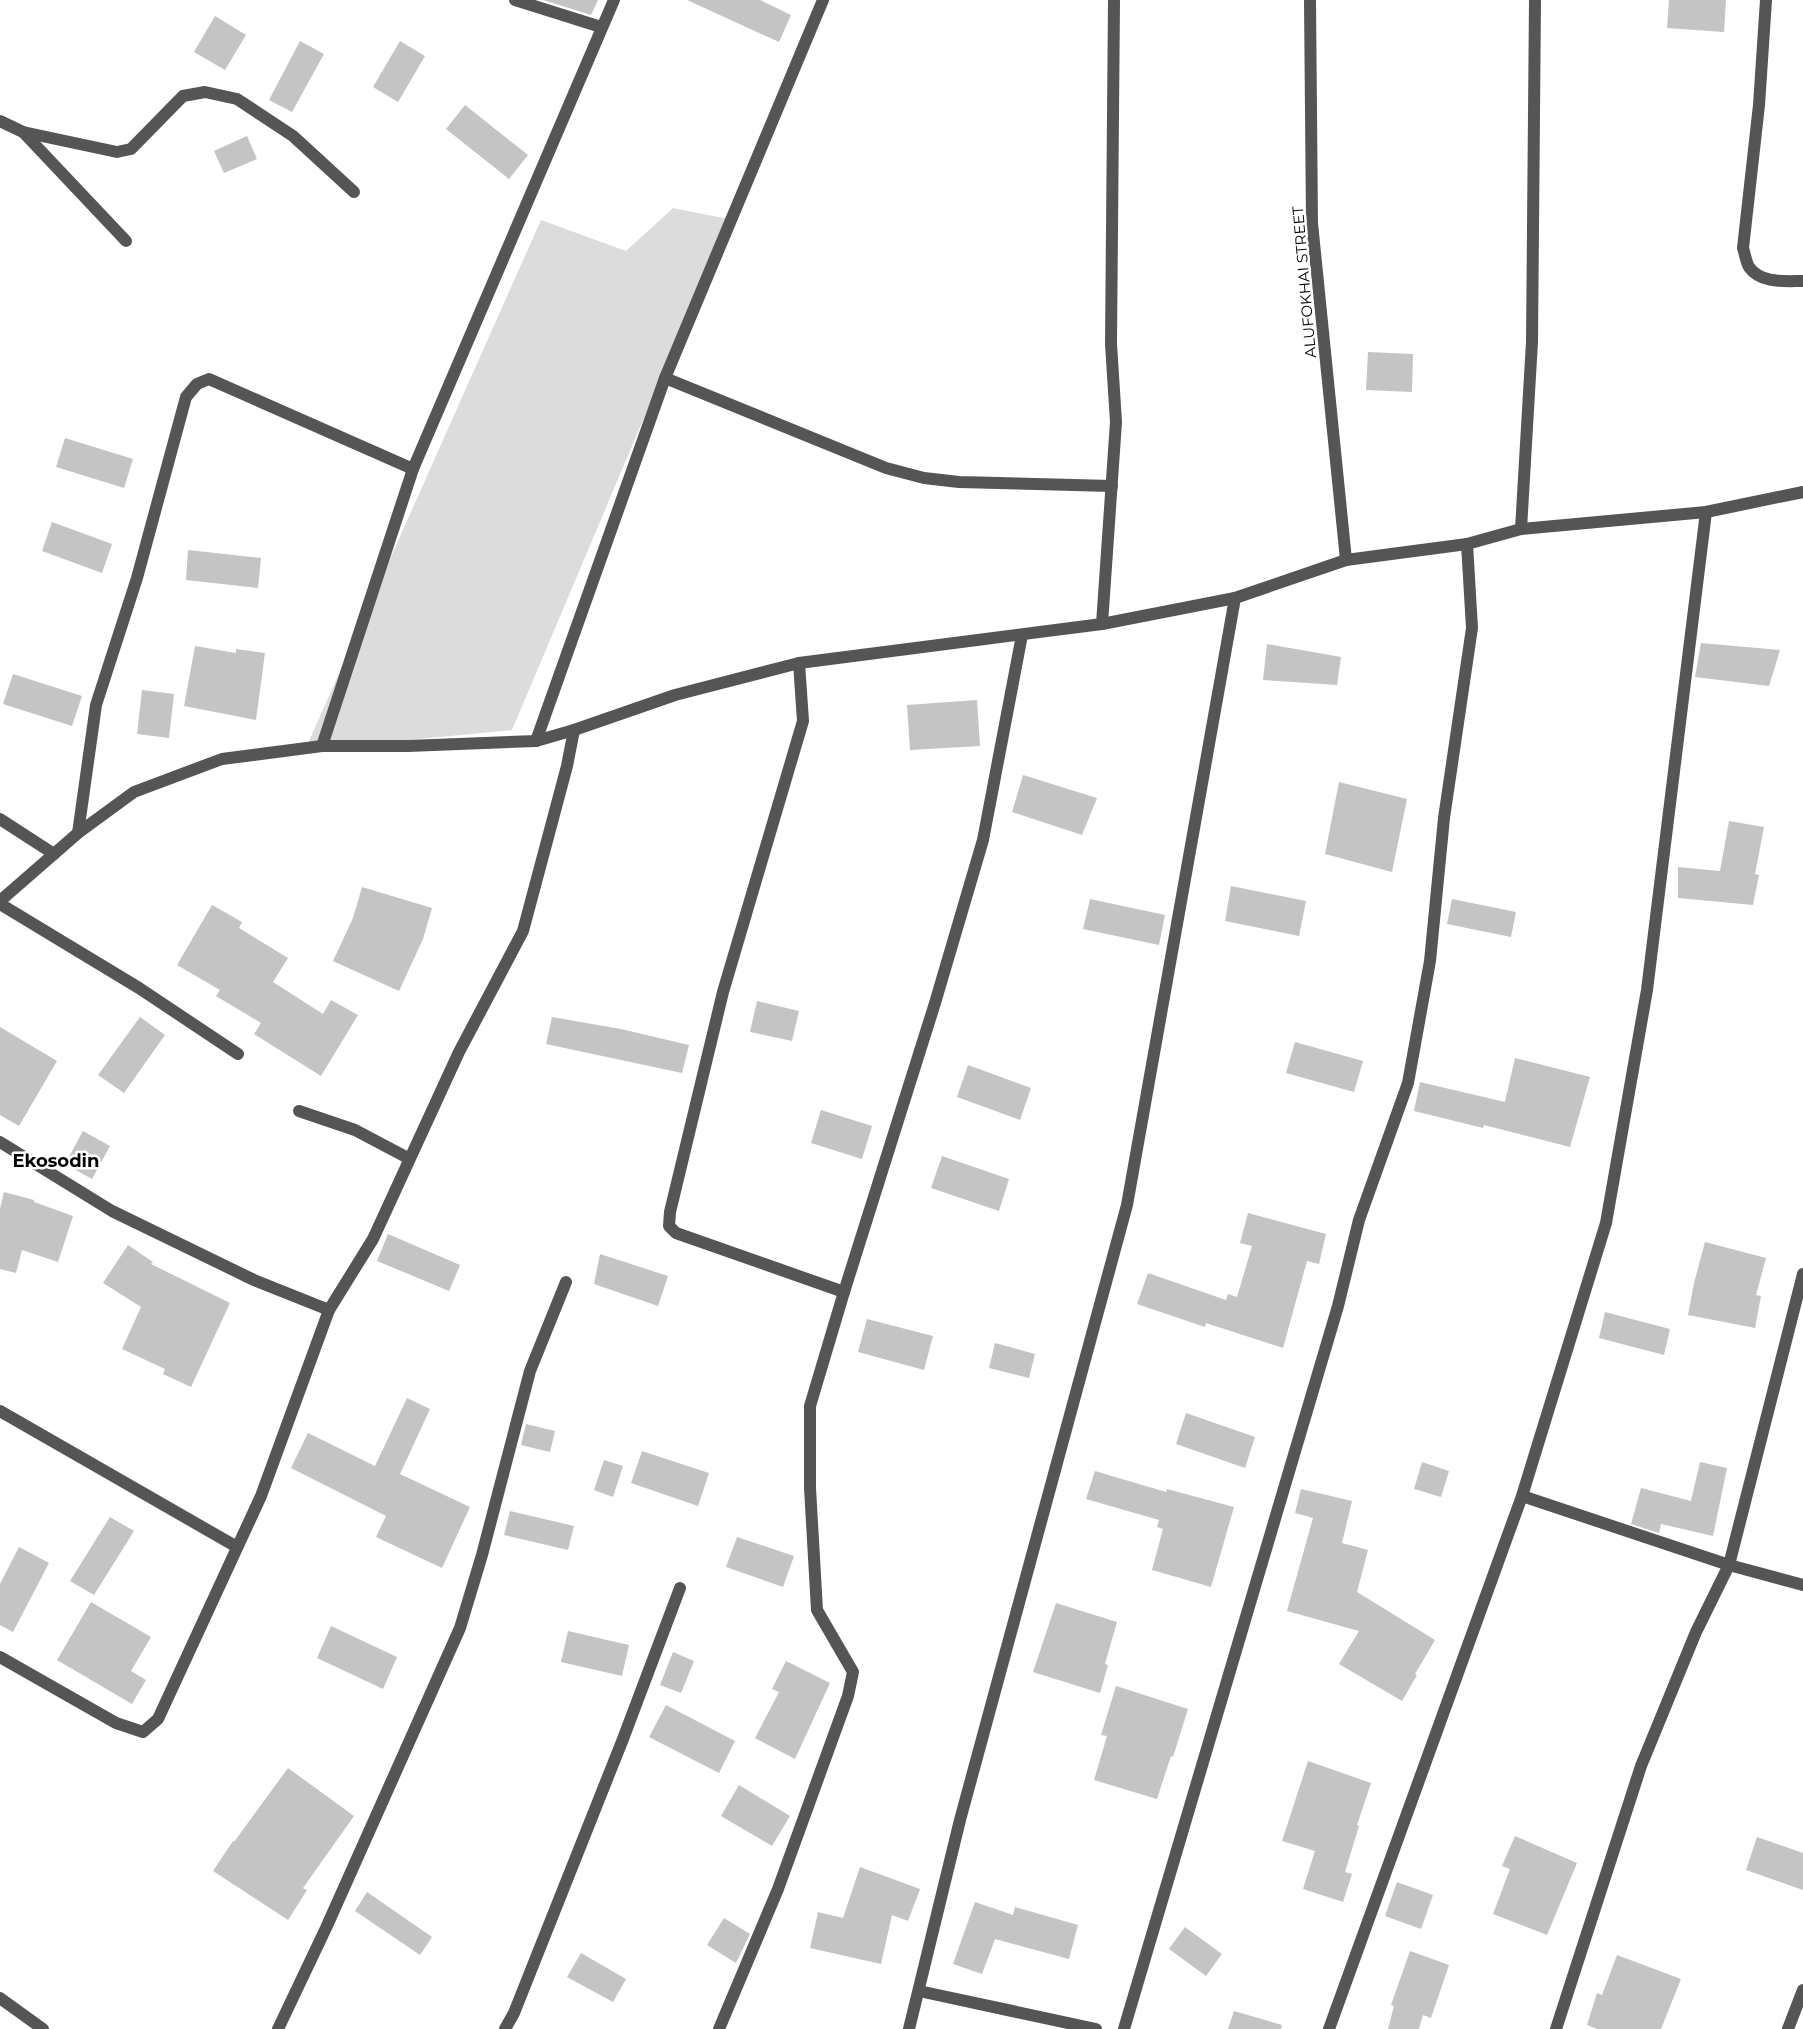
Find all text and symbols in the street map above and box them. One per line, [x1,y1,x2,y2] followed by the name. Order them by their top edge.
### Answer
[1288,205,1320,359] street label: ALUFOKHAI STREET
[13,1150,99,1172] district label: Ekosodin

